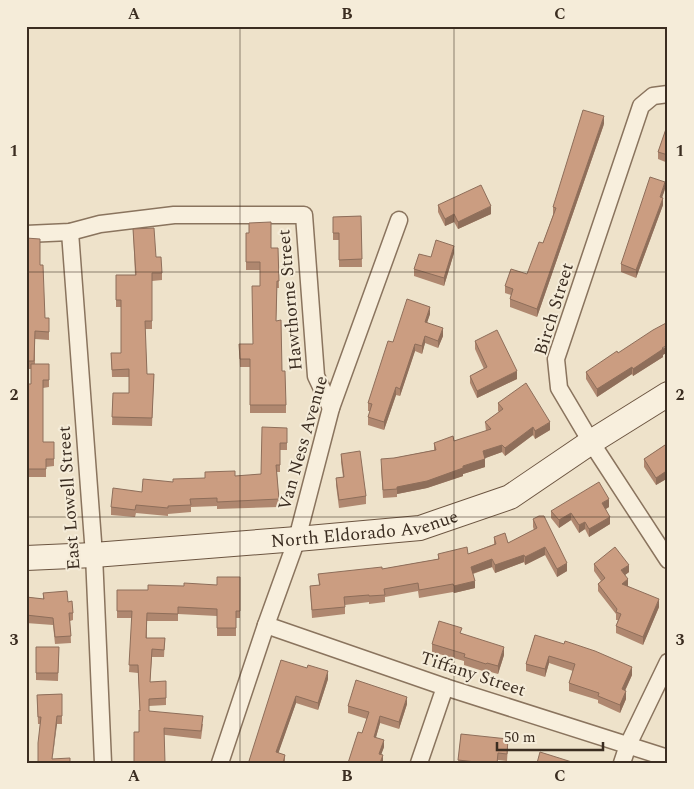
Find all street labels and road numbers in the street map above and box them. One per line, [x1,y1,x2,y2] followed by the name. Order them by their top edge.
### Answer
[270,228,310,372] street label: Hawthorne Street
[527,259,581,359] street label: Birch Street
[271,373,335,513] street label: Van Ness Avenue
[50,425,88,571] street label: East Lowell Street
[270,502,462,555] street label: North Eldorado Avenue
[417,644,529,704] street label: Tiffany Street

